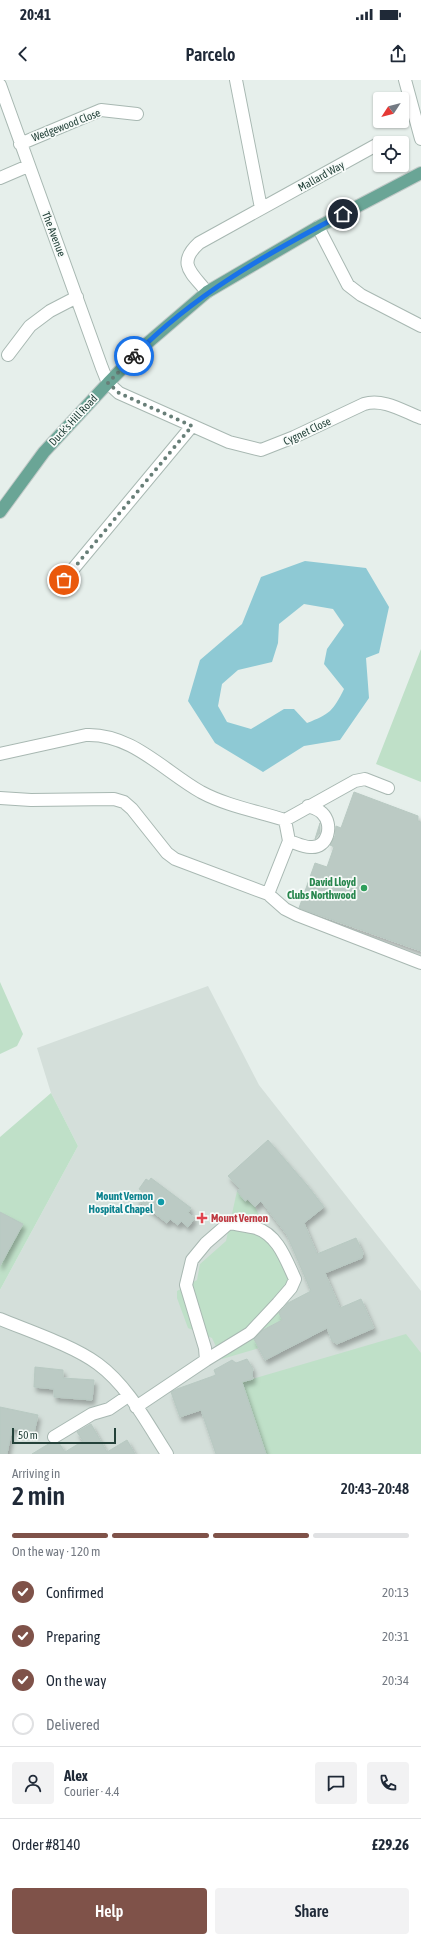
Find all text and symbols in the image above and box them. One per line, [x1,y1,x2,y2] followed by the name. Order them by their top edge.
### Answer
[20,6,51,23] text: 20:41
[12,43,34,65] icon: back
[387,43,409,65] icon: share
[185,44,236,65] text: Parcelo
[373,92,409,128] north arrow
[373,92,409,172] map controls
[30,106,102,144] street label: Wedgewood Close
[373,136,409,172] button: locate
[296,158,346,194] street label: Mallard Way
[326,197,360,231] pin
[332,203,354,225] icon: home
[40,210,68,258] street label: The Avenue
[114,336,154,376] courier
[123,345,145,367] icon: bike
[47,392,99,448] street label: Duck's Hill Road
[281,415,333,447] street label: Cygnet Close
[47,563,81,597] pin
[53,569,75,591] icon: bag
[287,876,356,901] place label: David Lloyd Clubs Northwood
[359,883,369,893] marker: David Lloyd Clubs Northwood
[89,1190,154,1215] place label: Mount Vernon Hospital Chapel
[156,1197,166,1207] marker: Mount Vernon Hospital Chapel
[196,1212,208,1224] marker: Mount Vernon
[211,1212,268,1224] place label: Mount Vernon
[12,1426,116,1445] scale bar
[18,1429,38,1441] text: 50 m
[12,1466,60,1481] text: Arriving in
[341,1480,409,1497] text: 20:43–20:48
[12,1481,65,1511] text: 2 min
[12,1544,100,1559] text: On the way · 120 m
[12,1581,34,1603] icon: check
[46,1584,104,1601] text: Confirmed
[382,1585,409,1600] text: 20:13
[12,1625,34,1647] icon: check
[46,1628,100,1645] text: Preparing
[382,1629,409,1644] text: 20:31
[12,1669,34,1691] icon: check
[46,1672,107,1689] text: On the way
[382,1673,409,1688] text: 20:34
[46,1716,100,1733] text: Delivered
[12,1762,54,1804] button: person
[315,1762,357,1804] button: chat
[367,1762,409,1804] button: phone
[64,1767,88,1784] text: Alex
[64,1784,120,1799] text: Courier · 4.4
[12,1836,80,1853] text: Order #8140
[372,1836,409,1853] text: £29.26
[12,1888,207,1934] button: Help
[215,1888,409,1934] button: Share

